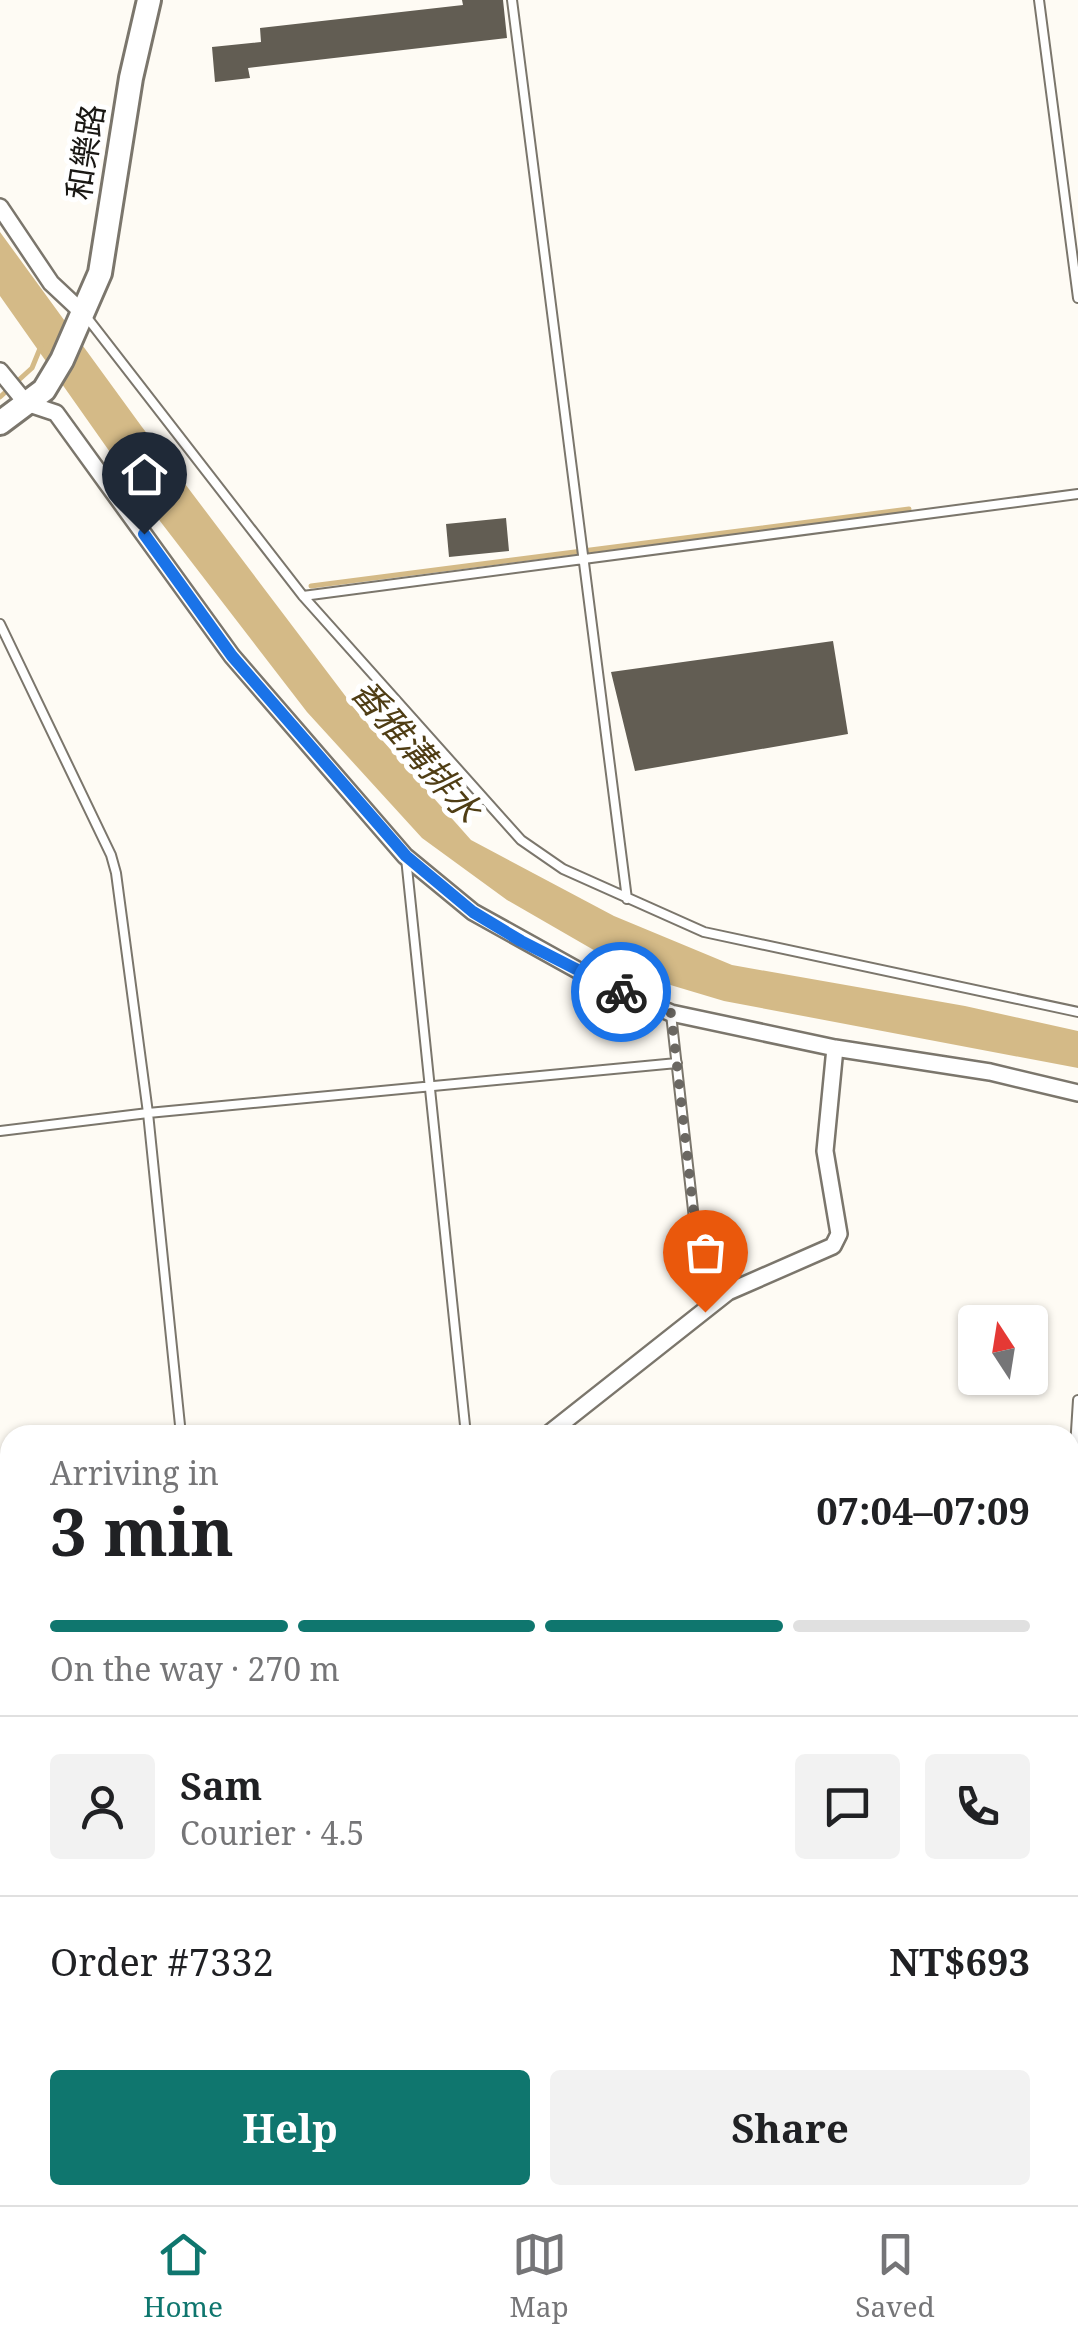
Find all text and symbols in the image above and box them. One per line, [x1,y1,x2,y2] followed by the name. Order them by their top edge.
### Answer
[56,101,113,203] street label: 和樂路
[102,432,187,535] pin
[117,447,172,502] icon: home
[342,669,494,833] water label: 番雅溝排水
[571,942,671,1042] courier
[594,965,649,1020] icon: bike
[663,1210,748,1313] pin
[678,1225,733,1280] icon: bag
[958,1305,1048,1395] north arrow
[958,1305,1048,1395] map controls
[50,1451,219,1494] text: Arriving in
[816,1484,1030,1536] text: 07:04–07:09
[50,1487,234,1575] text: 3 min
[50,1647,340,1690] text: On the way · 270 m
[50,1754,155,1859] button: person
[795,1754,900,1859] button: chat
[925,1754,1030,1859] button: phone
[180,1759,262,1811] text: Sam
[180,1811,364,1854] text: Courier · 4.5
[50,1935,274,1987] text: Order #7332
[889,1935,1030,1987] text: NT$693
[50,2070,530,2185] button: Help
[550,2070,1030,2185] button: Share
[143,2227,223,2325] tab: Home
[510,2227,569,2325] tab: Map
[855,2227,935,2325] tab: Saved

